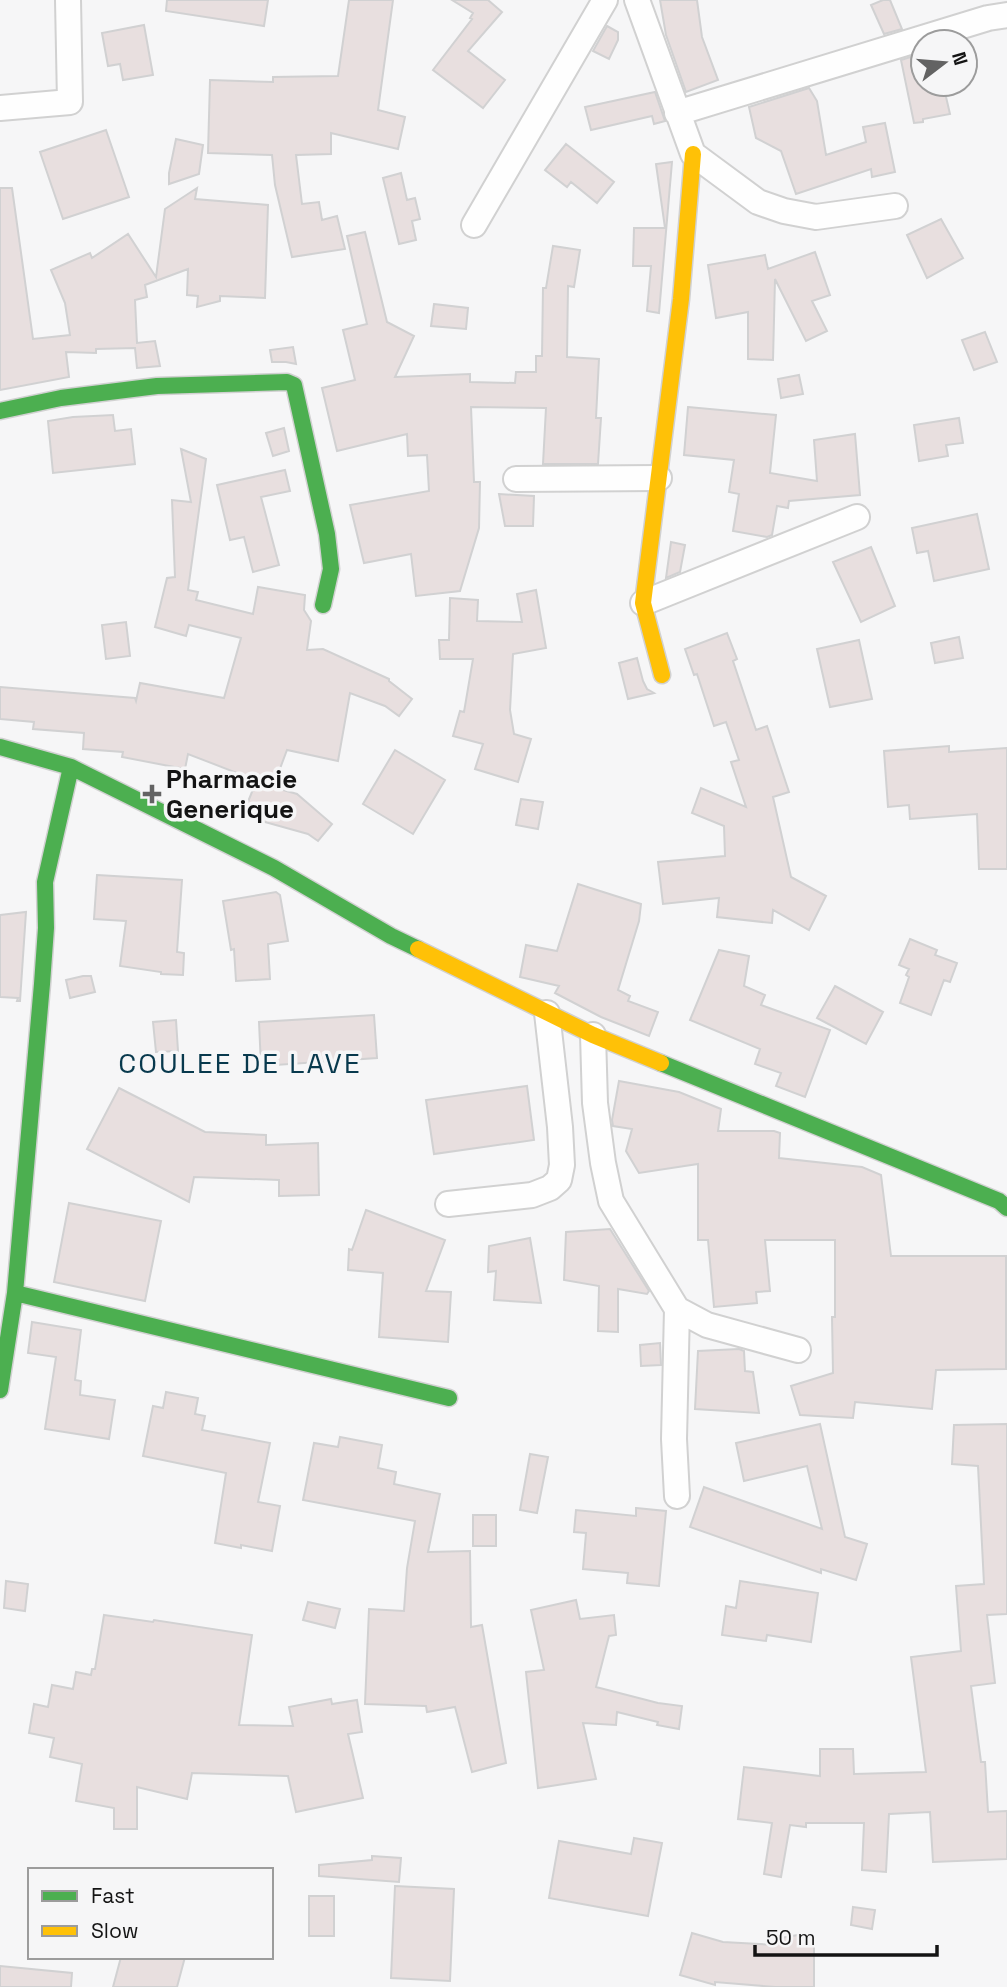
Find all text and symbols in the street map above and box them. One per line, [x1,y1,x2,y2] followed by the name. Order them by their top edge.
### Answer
[909,28,979,98] north arrow
[946,49,974,68] text: N
[166,762,297,826] place label: Pharmacie Generique
[144,786,160,802] marker: Pharmacie Generique
[118,1045,362,1081] district label: COULEE DE LAVE
[28,1868,273,1959] legend
[91,1882,135,1909] text: Fast
[755,1913,937,1957] scale bar
[91,1917,139,1944] text: Slow
[766,1924,816,1951] text: 50 m

